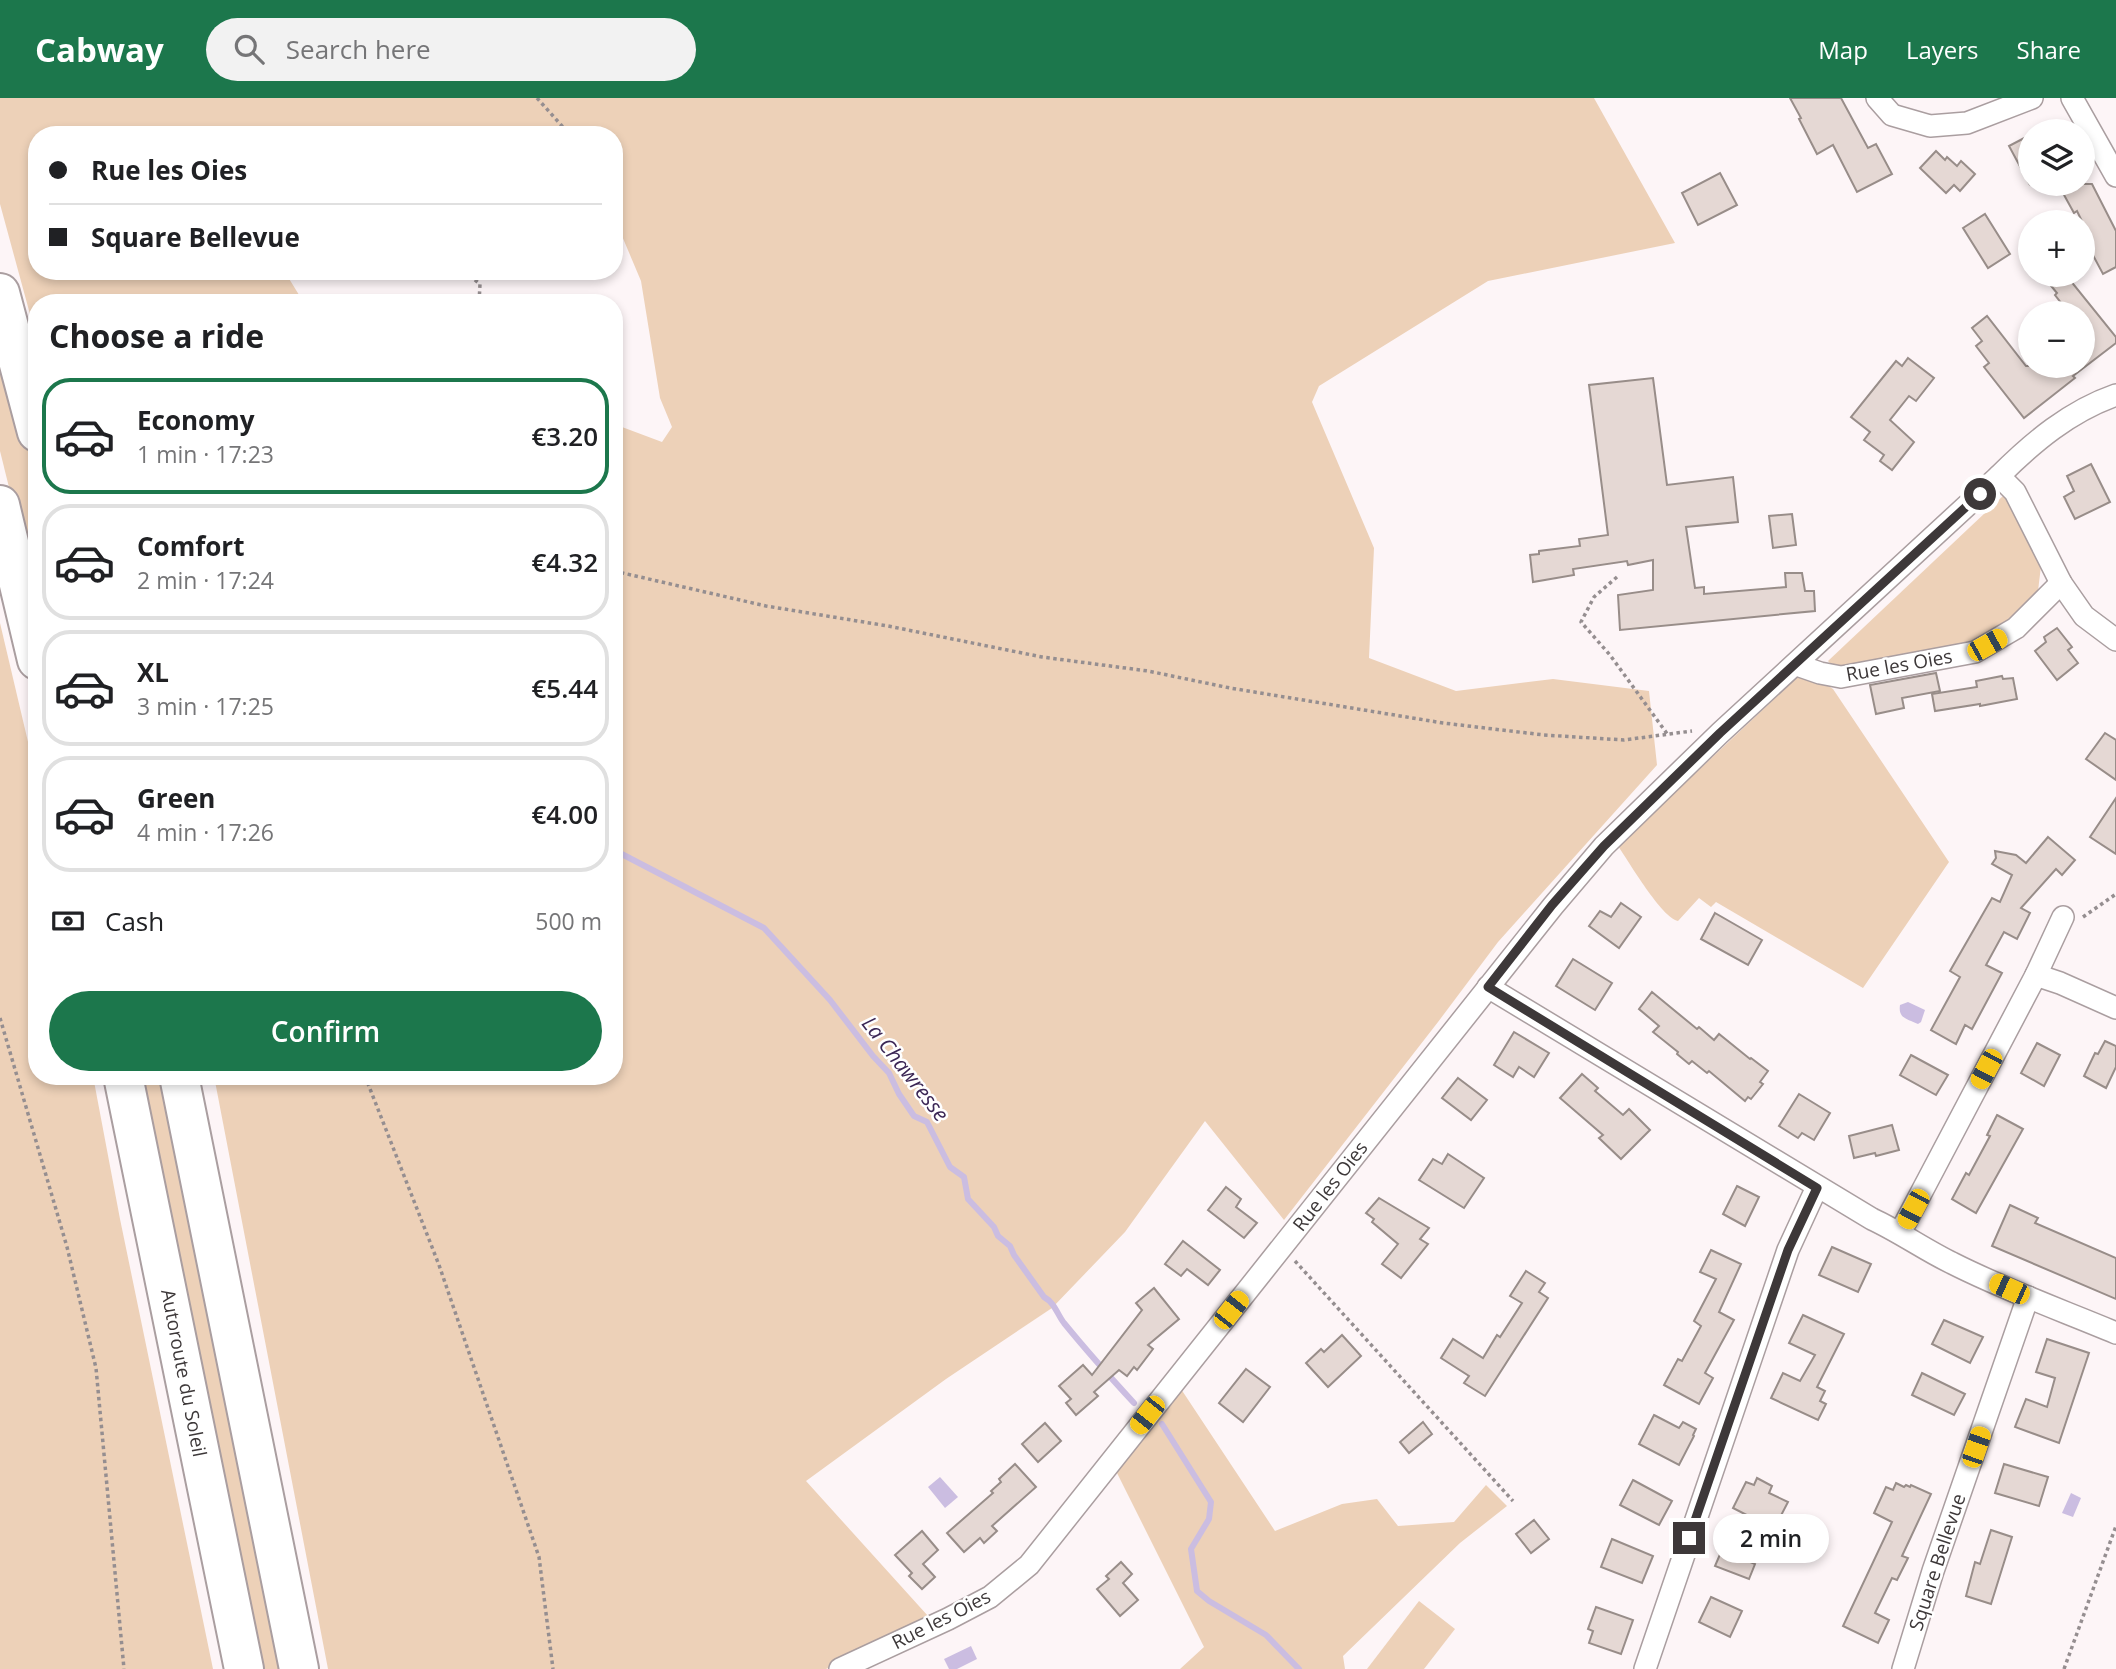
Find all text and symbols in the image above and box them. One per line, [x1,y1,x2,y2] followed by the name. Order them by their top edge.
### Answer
[206,18,696,81] search box
[35,27,164,72] text: Cabway
[230,30,268,68] icon: search
[286,31,431,67] text: Search here
[1818,33,1868,66] text: Map
[1906,33,1979,66] text: Layers
[2017,33,2081,66] text: Share
[2018,119,2095,378] map controls
[2018,119,2095,196] button: layers
[91,152,247,188] text: Rue les Oies
[2018,210,2095,287] button: +
[91,219,300,255] text: Square Bellevue
[2018,301,2095,378] button: −
[49,314,264,357] text: Choose a ride
[137,402,255,438] text: Economy
[53,405,116,468] icon: car
[531,418,598,454] text: €3.20
[137,438,274,470] text: 1 min · 17:23
[1964,478,1996,510] route start
[137,528,244,564] text: Comfort
[53,531,116,594] icon: car
[531,544,598,580] text: €4.32
[137,564,274,596] text: 2 min · 17:24
[1964,626,2011,664] car
[1844,643,1954,687] street label: Rue les Oies
[137,654,169,690] text: XL
[53,657,116,720] icon: car
[531,670,598,706] text: €5.44
[137,690,274,722] text: 3 min · 17:25
[137,780,215,816] text: Green
[53,783,116,846] icon: car
[531,796,598,832] text: €4.00
[137,816,274,848] text: 4 min · 17:26
[49,902,87,940] icon: cash
[105,903,164,939] text: Cash
[535,905,602,937] text: 500 m
[49,991,602,1071] button: Confirm
[856,1010,956,1127] water label: La Chawresse
[1967,1046,2006,1092] car
[1287,1136,1373,1236] street label: Rue les Oies
[1894,1186,1933,1232] car
[1986,1271,2033,1307] car
[155,1287,213,1459] street label: Autoroute du Soleil
[1210,1287,1253,1333] car
[1126,1392,1169,1438] car
[1960,1424,1993,1470] car
[1903,1490,1971,1634] street label: Square Bellevue
[1714,1514,1829,1562] callout: 2 min
[1673,1522,1705,1554] route end
[1740,1522,1802,1554] text: 2 min
[887,1583,995,1655] street label: Rue les Oies

